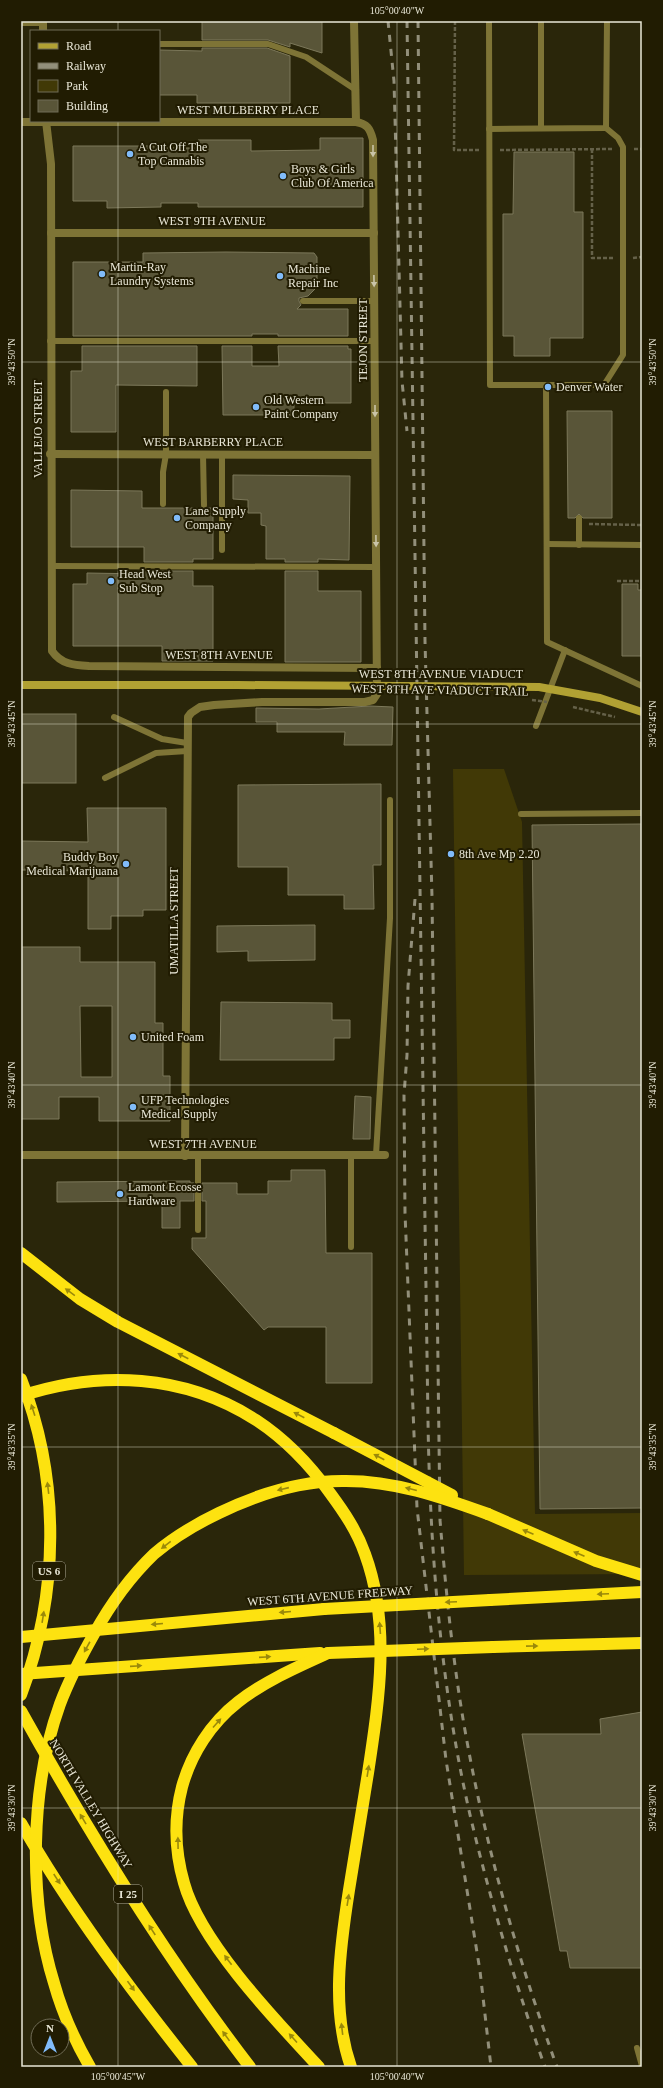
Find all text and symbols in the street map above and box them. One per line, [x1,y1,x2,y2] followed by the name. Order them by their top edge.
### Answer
[370,5,425,16] text: 105°00'40"W
[30,30,160,122] legend
[66,39,91,53] text: Road
[66,59,106,73] text: Railway
[66,79,88,93] text: Park
[66,99,108,113] text: Building
[177,103,319,117] street label: WEST MULBERRY PLACE
[138,140,207,168] place label: A Cut Off The Top Cannabis
[370,145,376,158] one-way arrow
[125,149,135,159] marker: A Cut Off The Top Cannabis
[291,162,374,190] place label: Boys & Girls Club Of America
[278,171,288,181] marker: Boys & Girls Club Of America
[158,214,266,228] street label: WEST 9TH AVENUE
[110,260,194,288] place label: Martin-Ray Laundry Systems
[288,262,338,290] place label: Machine Repair Inc
[97,269,107,279] marker: Martin-Ray Laundry Systems
[275,271,285,281] marker: Machine Repair Inc
[371,275,377,288] one-way arrow
[356,298,370,382] street label: TEJON STREET
[6,338,17,386] text: 39°43'50"N
[647,338,658,386] text: 39°43'50"N
[31,379,45,478] street label: VALLEJO STREET
[556,380,622,394] place label: Denver Water
[543,382,553,392] marker: Denver Water
[264,393,338,421] place label: Old Western Paint Company
[251,402,261,412] marker: Old Western Paint Company
[372,405,378,418] one-way arrow
[143,435,283,449] street label: WEST BARBERRY PLACE
[185,504,246,532] place label: Lane Supply Company
[172,513,182,523] marker: Lane Supply Company
[373,535,379,548] one-way arrow
[119,567,171,595] place label: Head West Sub Stop
[106,576,116,586] marker: Head West Sub Stop
[165,648,273,662] street label: WEST 8TH AVENUE
[359,667,524,681] street label: WEST 8TH AVENUE VIADUCT
[351,681,529,699] street label: WEST 8TH AVE VIADUCT TRAIL
[6,700,17,748] text: 39°43'45"N
[647,700,658,748] text: 39°43'45"N
[459,847,539,861] place label: 8th Ave Mp 2.20
[446,849,456,859] marker: 8th Ave Mp 2.20
[26,850,119,878] place label: Buddy Boy Medical Marijuana
[121,859,131,869] marker: Buddy Boy Medical Marijuana
[167,867,181,975] street label: UMATILLA STREET
[141,1030,205,1044] place label: United Foam
[128,1032,138,1042] marker: United Foam
[6,1061,17,1109] text: 39°43'40"N
[647,1061,658,1109] text: 39°43'40"N
[141,1093,229,1121] place label: UFP Technologies Medical Supply
[128,1102,138,1112] marker: UFP Technologies Medical Supply
[149,1137,257,1151] street label: WEST 7TH AVENUE
[128,1180,202,1208] place label: Lamont Ecosse Hardware
[115,1189,125,1199] marker: Lamont Ecosse Hardware
[65,1288,76,1296] one-way arrow
[177,1353,189,1359] one-way arrow
[30,1404,36,1416] one-way arrow
[293,1412,305,1418] one-way arrow
[6,1423,17,1471] text: 39°43'35"N
[647,1423,658,1471] text: 39°43'35"N
[374,1454,385,1460] one-way arrow
[45,1482,52,1494] one-way arrow
[405,1486,417,1492] one-way arrow
[276,1487,289,1493] one-way arrow
[523,1529,534,1535] one-way arrow
[161,1541,172,1549] one-way arrow
[572,1550,584,1556] one-way arrow
[33,1562,65,1580] road number: US 6
[247,1583,414,1609] street label: WEST 6TH AVENUE FREEWAY
[597,1591,609,1598] one-way arrow
[445,1598,457,1605] one-way arrow
[279,1609,291,1616] one-way arrow
[40,1611,46,1624] one-way arrow
[151,1621,163,1628] one-way arrow
[377,1622,384,1634] one-way arrow
[83,1641,90,1652] one-way arrow
[526,1643,539,1649] one-way arrow
[417,1646,430,1652] one-way arrow
[259,1653,271,1660] one-way arrow
[130,1663,142,1670] one-way arrow
[212,1718,222,1728] one-way arrow
[47,1737,135,1872] street label: NORTH VALLEY HIGHWAY
[365,1765,371,1777] one-way arrow
[6,1784,17,1832] text: 39°43'30"N
[647,1784,658,1832] text: 39°43'30"N
[79,1814,87,1824] one-way arrow
[174,1837,181,1849] one-way arrow
[53,1873,60,1885] one-way arrow
[114,1885,142,1903] road number: I 25
[345,1894,351,1906] one-way arrow
[148,1924,155,1935] one-way arrow
[224,1955,232,1965] one-way arrow
[126,1981,135,1992] one-way arrow
[30,2018,70,2058] north arrow
[46,2022,54,2034] text: N
[339,2023,346,2035] one-way arrow
[222,2031,230,2041] one-way arrow
[288,2033,298,2043] one-way arrow
[91,2071,146,2082] text: 105°00'45"W
[370,2071,425,2082] text: 105°00'40"W

